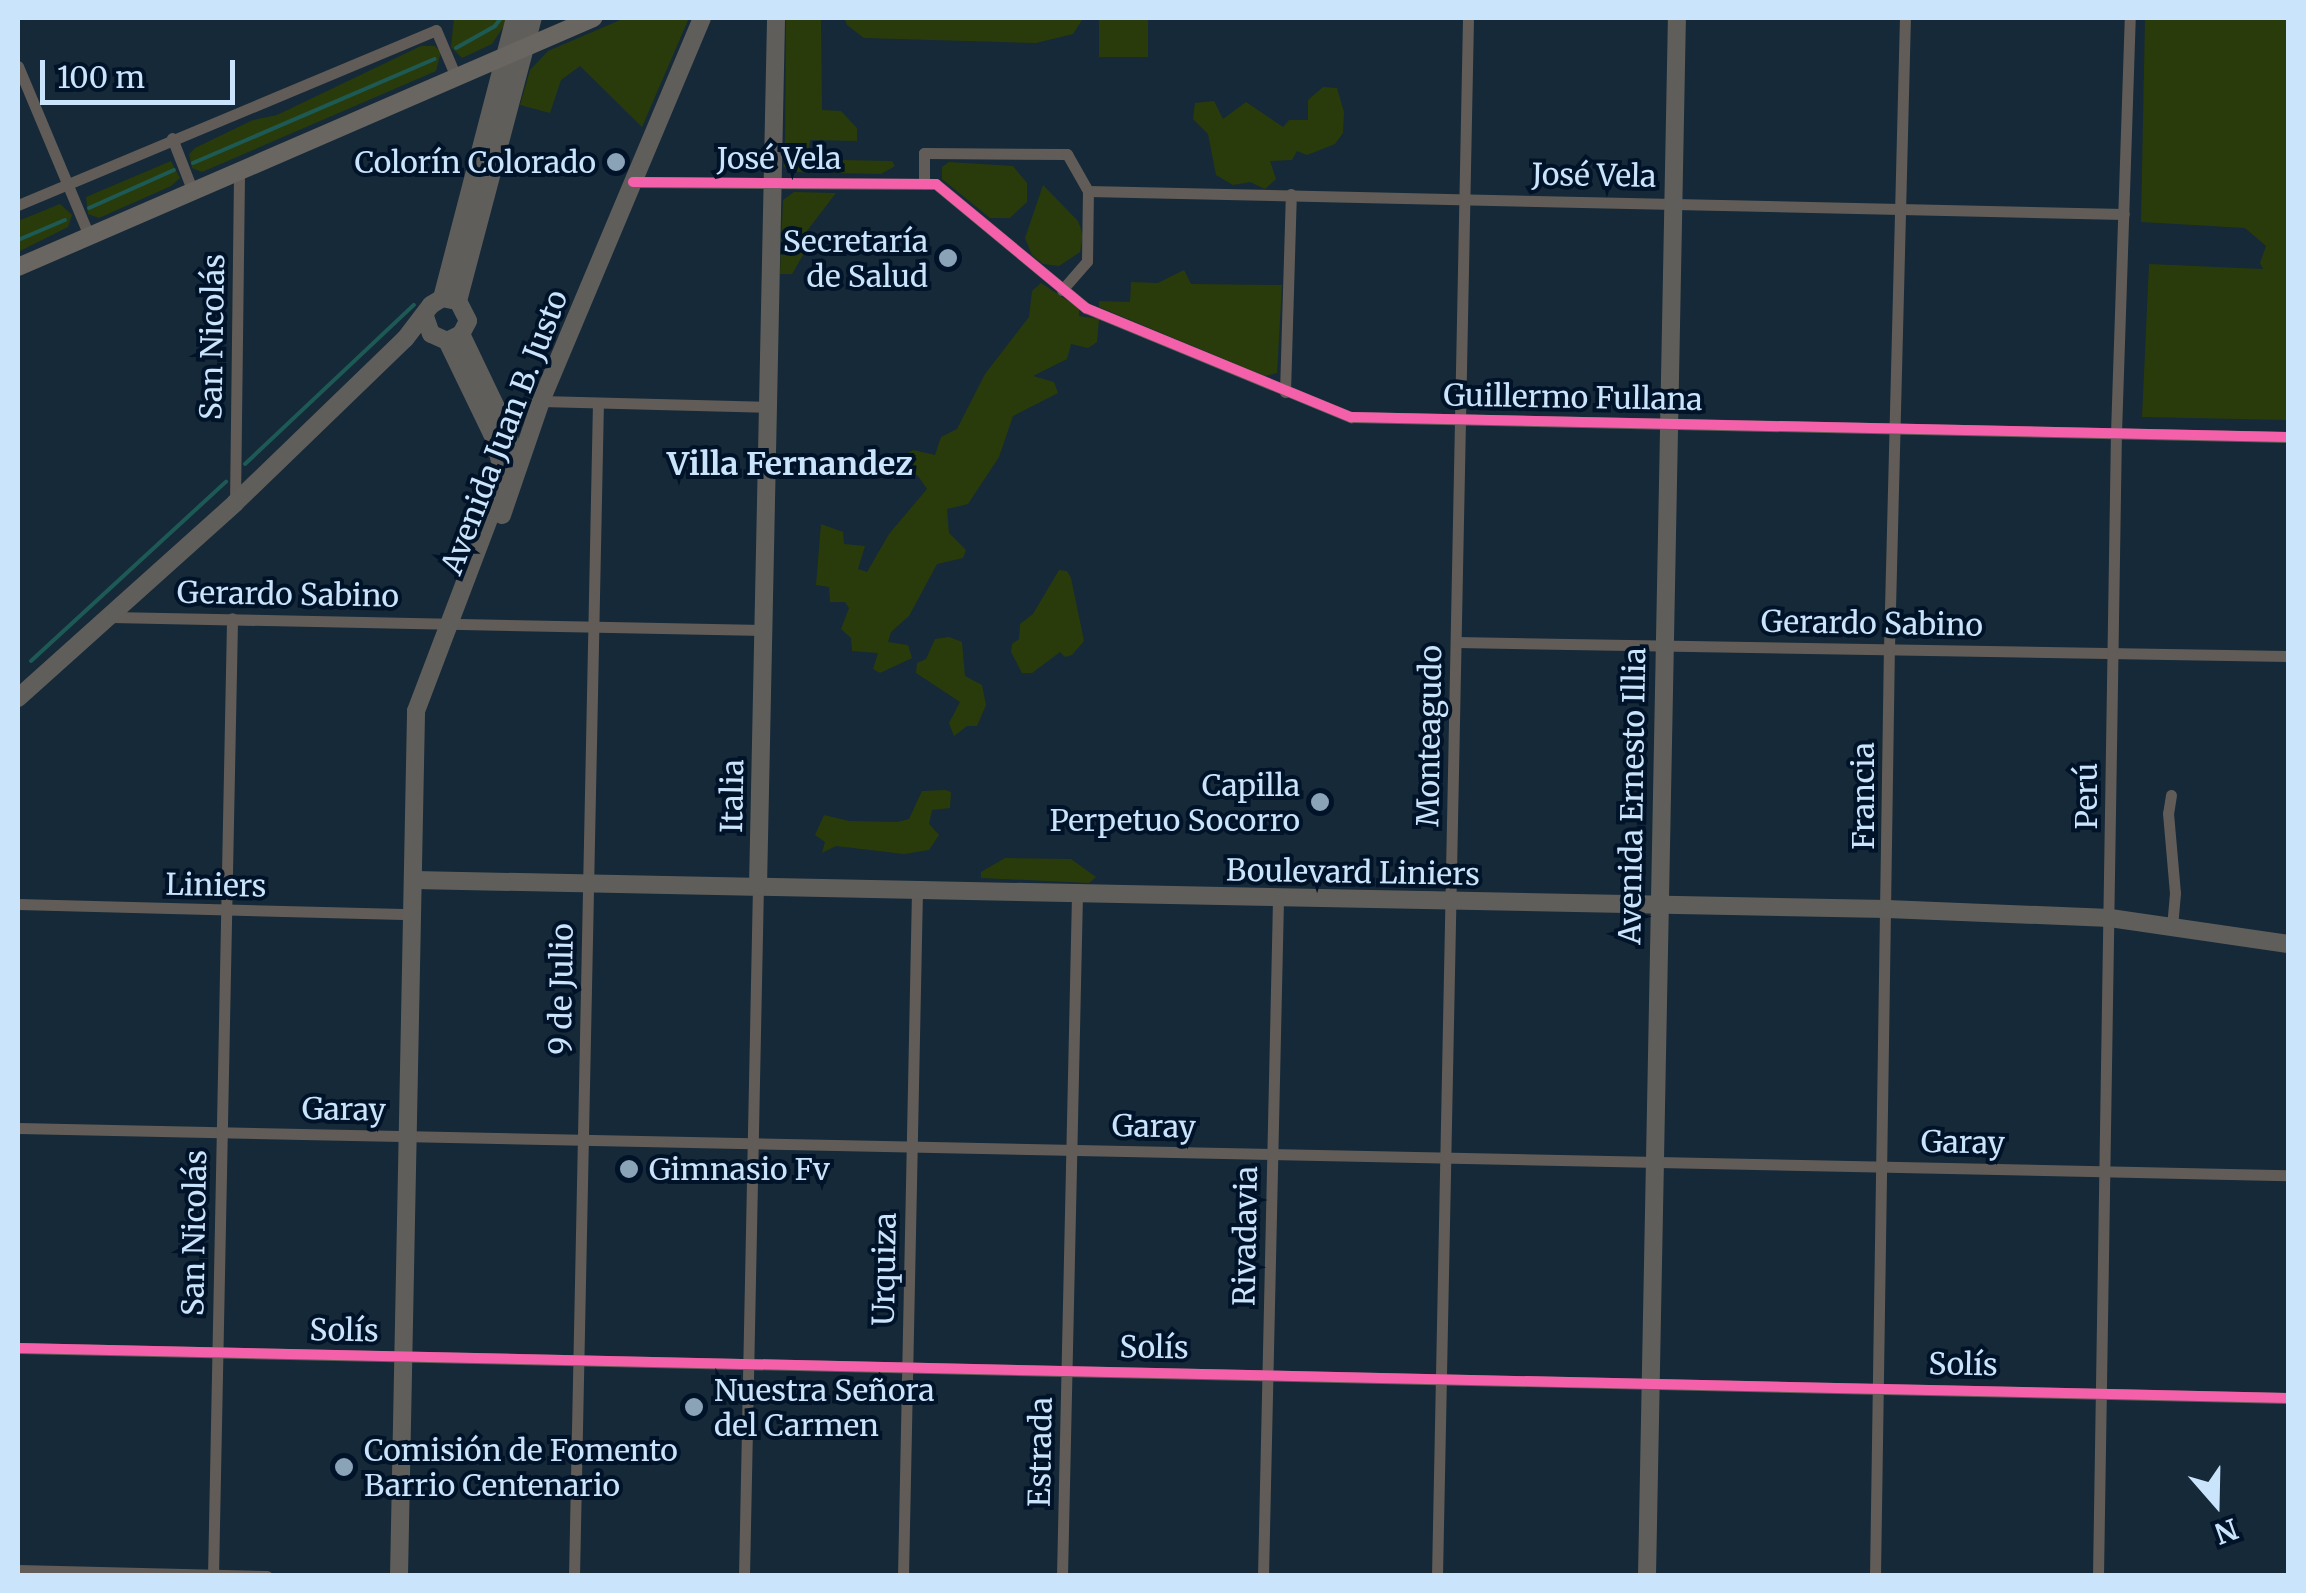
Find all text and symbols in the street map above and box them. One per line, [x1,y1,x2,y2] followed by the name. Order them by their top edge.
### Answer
[45,40,240,102] scale bar
[57,58,145,96] text: 100 m
[717,140,841,176] street label: José Vela
[354,144,596,180] place label: Colorín Colorado
[605,151,627,173] marker: Colorín Colorado
[1531,156,1657,194] street label: José Vela
[783,223,928,294] place label: Secretaría de Salud
[937,247,959,269] marker: Secretaría de Salud
[193,254,231,420] street label: San Nicolás
[433,285,575,579] street label: Avenida Juan B. Justo
[1443,377,1703,417] street label: Guillermo Fullana
[667,445,913,483] district label: Villa Fernandez
[177,574,399,614] street label: Gerardo Sabino
[1761,603,1983,643] street label: Gerardo Sabino
[1409,645,1449,827] street label: Monteagudo
[1611,647,1653,945] street label: Avenida Ernesto Illia
[1845,742,1881,850] street label: Francia
[713,759,751,833] street label: Italia
[2068,763,2104,829] street label: Perú
[1049,767,1300,838] place label: Capilla Perpetuo Socorro
[1309,791,1331,813] marker: Capilla Perpetuo Socorro
[1226,852,1480,892] street label: Boulevard Liniers
[165,866,267,904] street label: Liniers
[542,923,580,1055] street label: 9 de Julio
[302,1090,386,1128] street label: Garay
[1112,1107,1196,1145] street label: Garay
[1921,1123,2005,1161] street label: Garay
[175,1150,213,1316] street label: San Nicolás
[649,1151,830,1187] place label: Gimnasio Fv
[618,1158,640,1180] marker: Gimnasio Fv
[1226,1166,1264,1306] street label: Rivadavia
[865,1212,903,1326] street label: Urquiza
[309,1311,379,1349] street label: Solís
[1119,1328,1189,1366] street label: Solís
[1928,1345,1998,1383] street label: Solís
[714,1372,935,1442] place label: Nuestra Señora del Carmen
[683,1396,705,1418] marker: Nuestra Señora del Carmen
[1021,1397,1059,1507] street label: Estrada
[364,1432,678,1502] place label: Comisión de Fomento Barrio Centenario
[2166,1453,2266,1553] north arrow
[333,1456,355,1478] marker: Comisión de Fomento Barrio Centenario
[2210,1510,2243,1552] text: N

